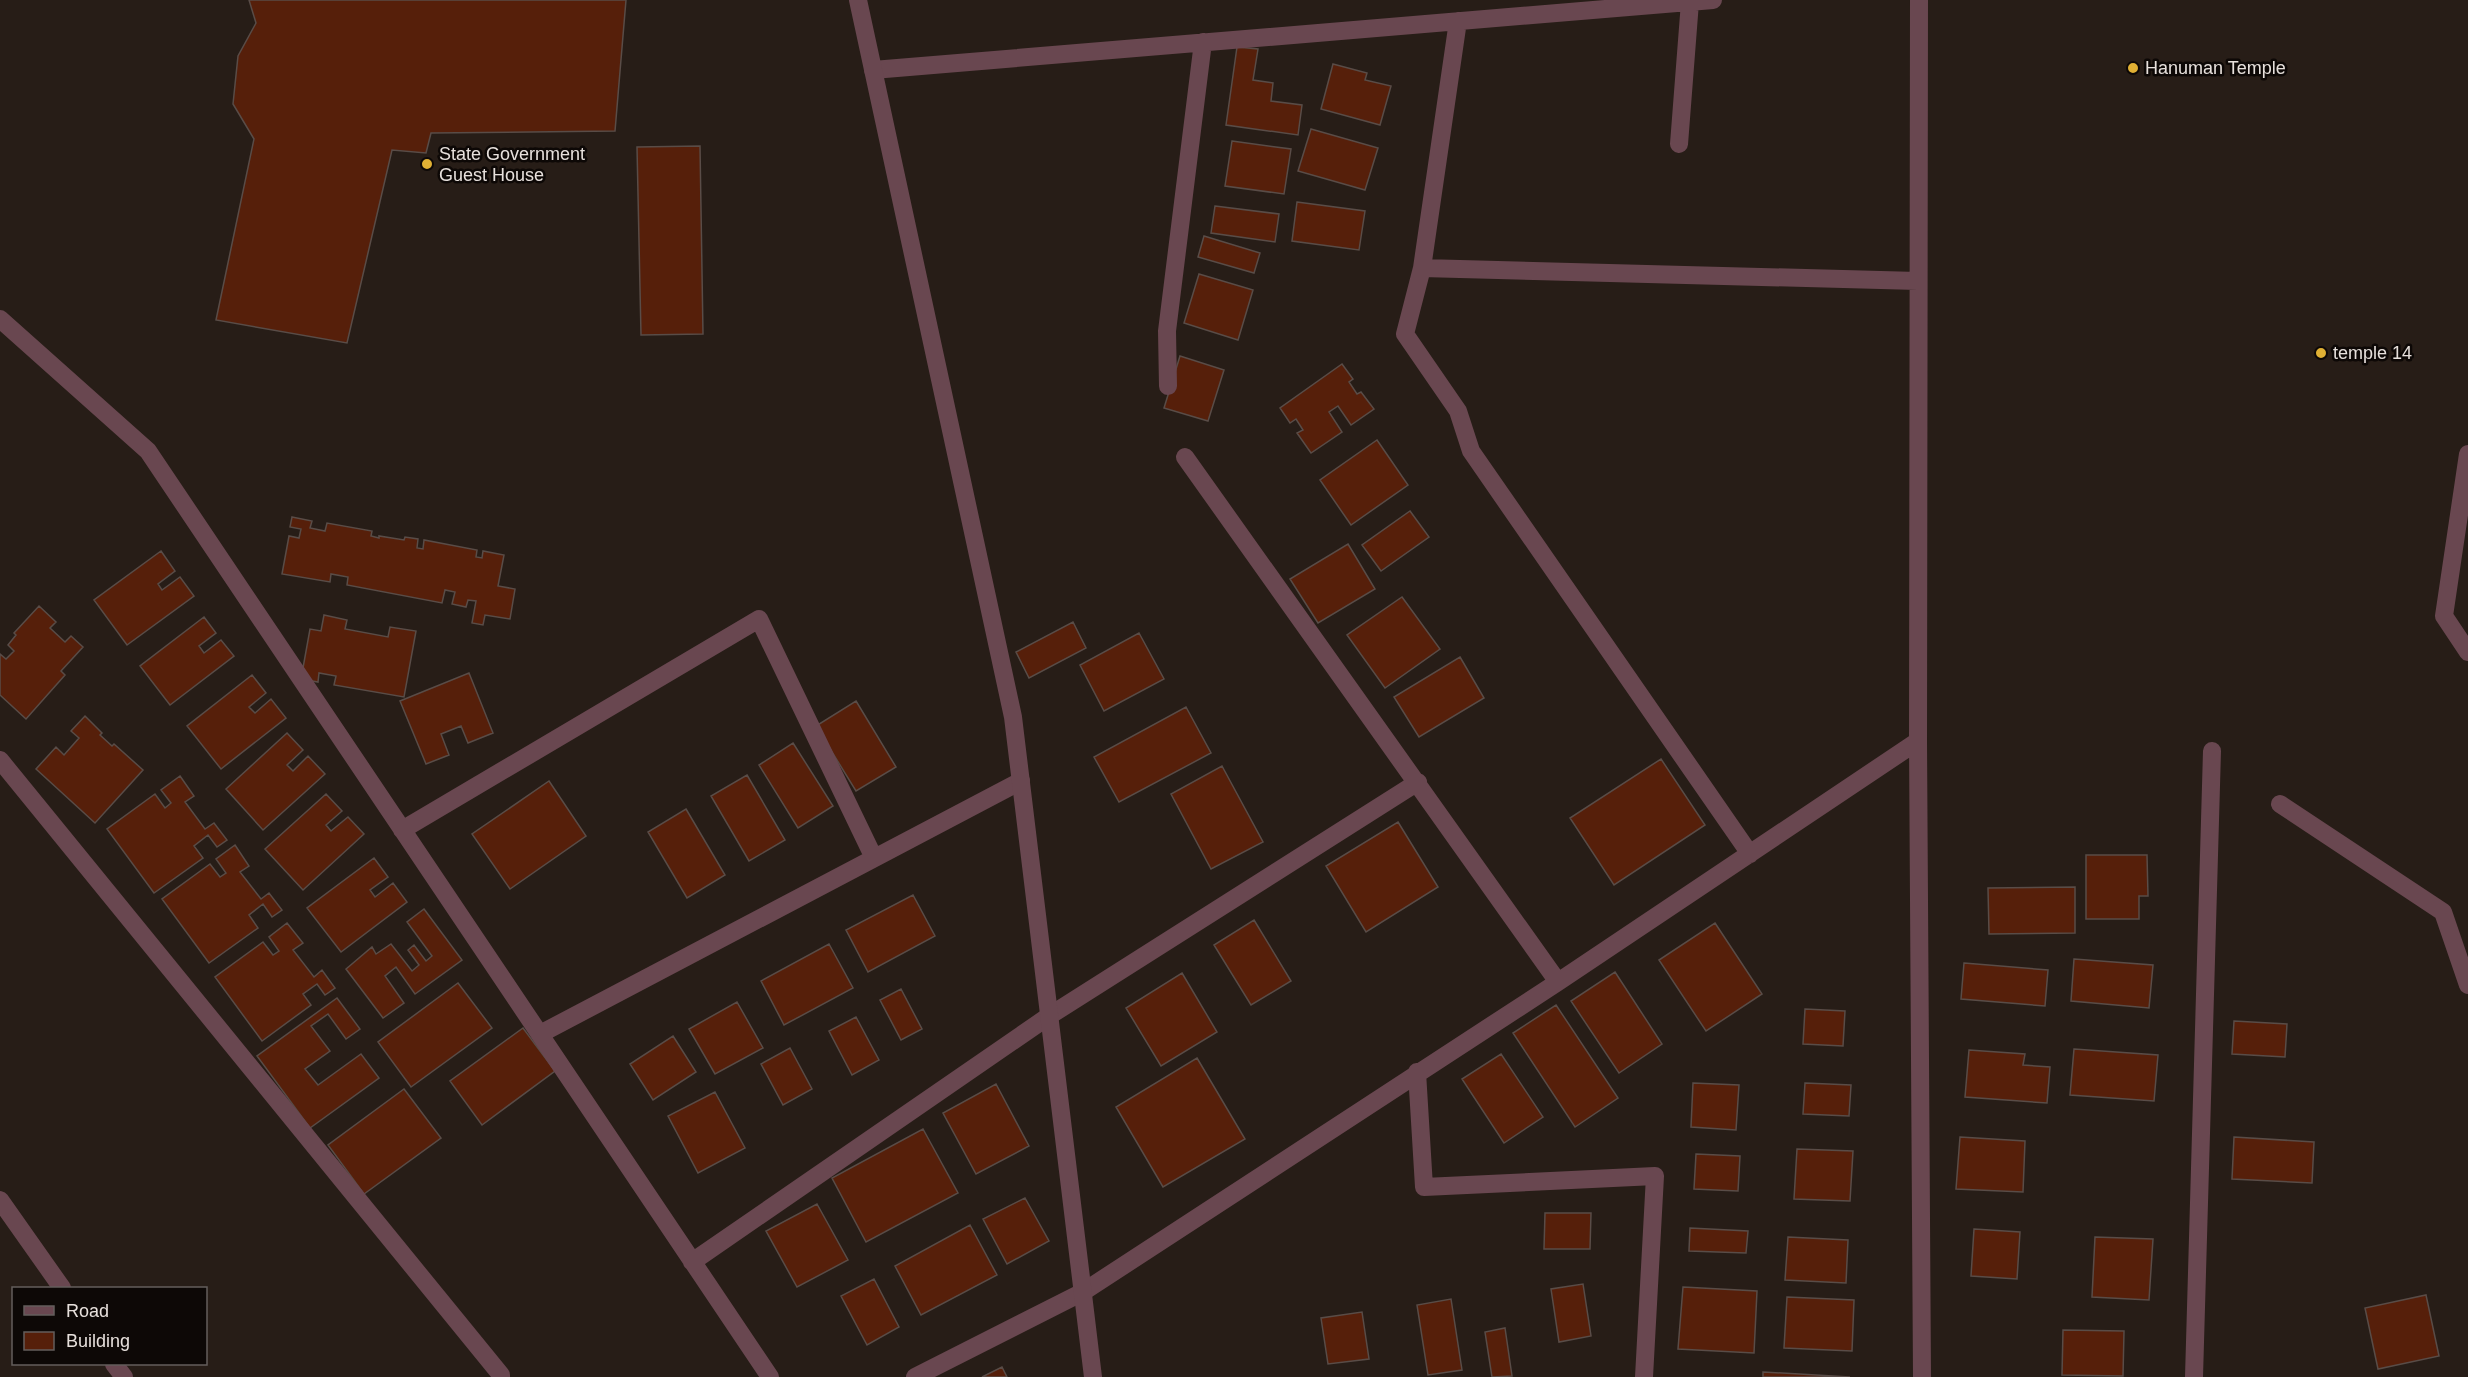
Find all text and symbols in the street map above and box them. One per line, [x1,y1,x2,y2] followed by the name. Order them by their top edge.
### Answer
[2145,58,2286,78] place label: Hanuman Temple
[2126,61,2140,75] marker: Hanuman Temple
[439,144,585,185] place label: State Government Guest House
[420,157,434,171] marker: State Government Guest House
[2333,343,2412,363] place label: temple 14
[2314,346,2328,360] marker: temple 14
[12,1287,207,1365] legend
[66,1301,109,1321] text: Road
[66,1331,130,1351] text: Building

